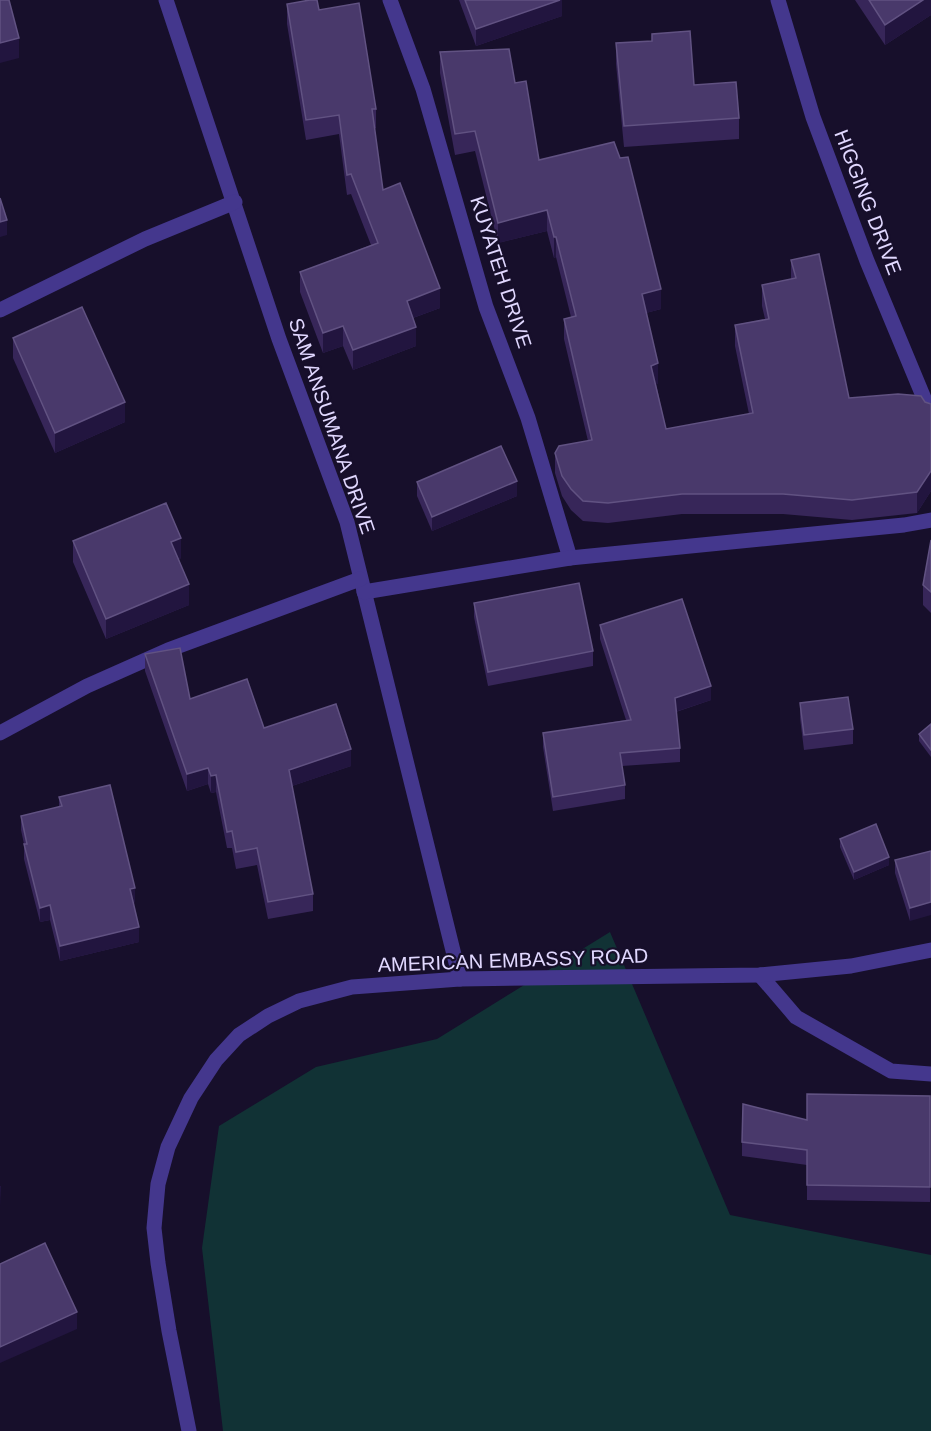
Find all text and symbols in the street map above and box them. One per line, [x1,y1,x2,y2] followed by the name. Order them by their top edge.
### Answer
[830,126,906,278] street label: HIGGING DRIVE
[466,193,536,351] street label: KUYATEH DRIVE
[285,315,379,537] street label: SAM ANSUMANA DRIVE
[377,944,649,976] street label: AMERICAN EMBASSY ROAD

